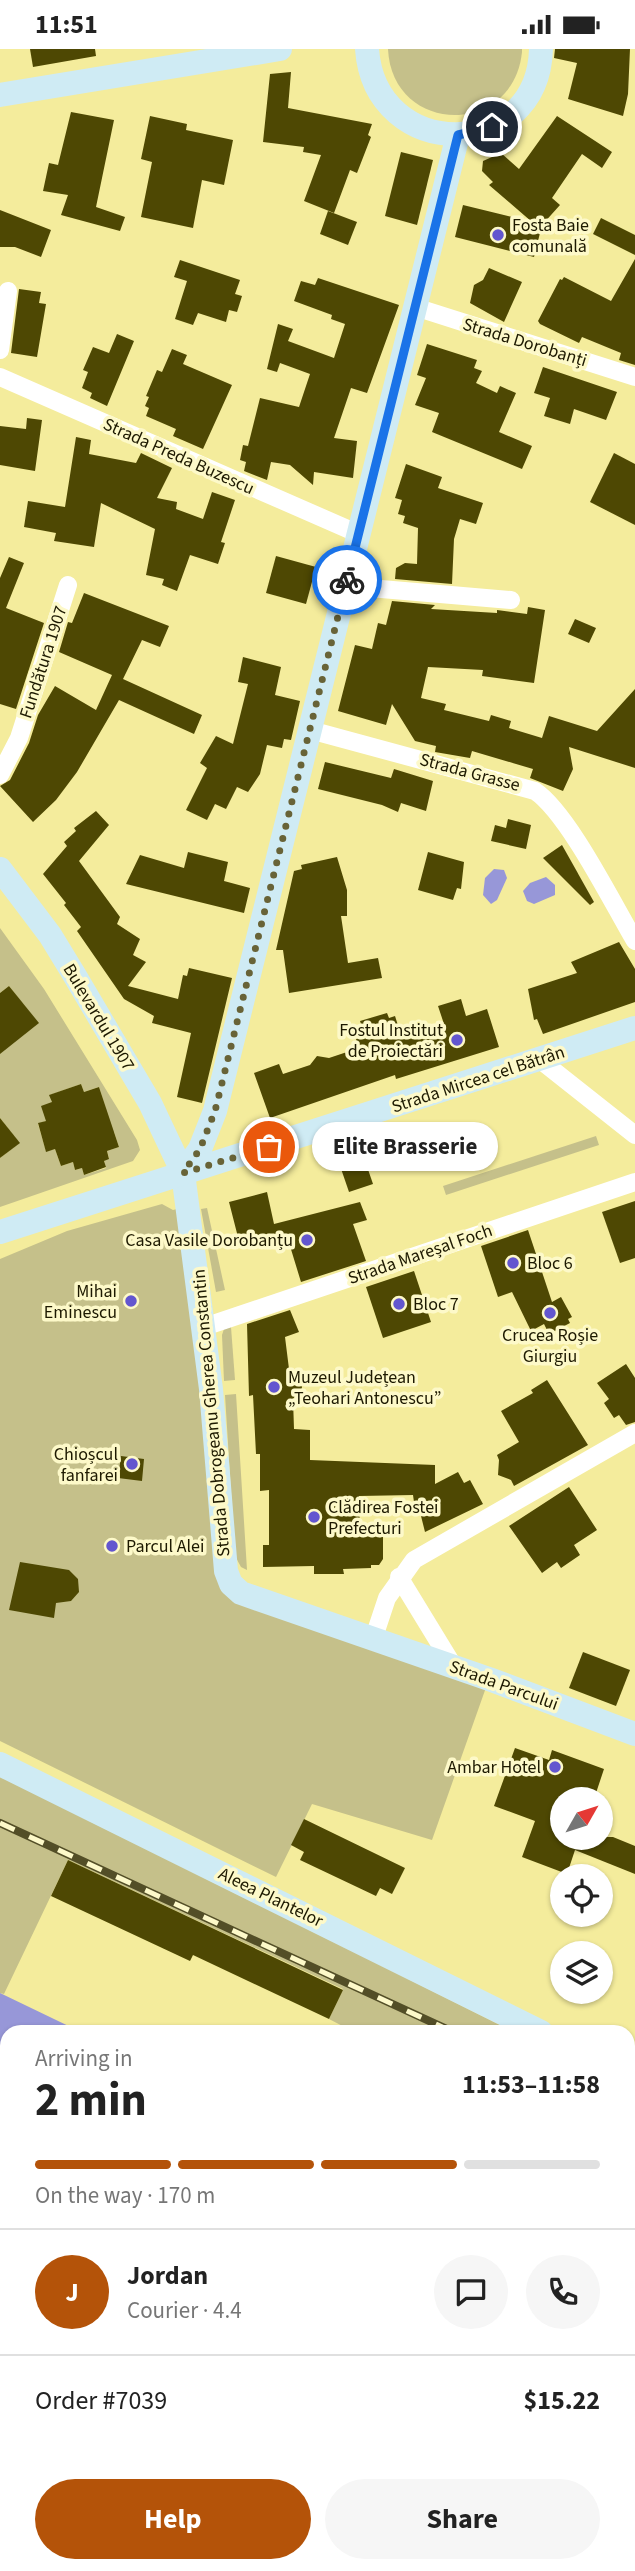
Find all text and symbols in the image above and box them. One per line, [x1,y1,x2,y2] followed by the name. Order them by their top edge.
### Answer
[35,6,98,43] text: 11:51
[462,97,522,157] pin
[473,108,511,146] icon: home
[512,213,589,259] place label: Fosta Baie comunală
[490,227,506,243] marker: Fosta Baie comunală
[460,312,590,373] street label: Strada Dorobanți
[99,412,258,501] street label: Strada Preda Buzescu
[312,545,382,615] courier
[328,561,366,599] icon: bike
[13,603,73,722] street label: Fundătura 1907
[417,747,523,798] street label: Strada Grasse
[57,959,140,1076] street label: Bulevardul 1907
[339,1018,443,1064] place label: Fostul Institut de Proiectări
[449,1032,465,1048] marker: Fostul Institut de Proiectări
[388,1040,568,1119] street label: Strada Mircea cel Bătrân
[239,1117,299,1177] pin
[311,1123,496,1171] callout: Elite Brasserie
[250,1128,288,1166] icon: bag
[333,1130,477,1163] text: Elite Brasserie
[345,1218,496,1291] street label: Strada Mareșal Foch
[125,1228,293,1253] place label: Casa Vasile Dorobanțu
[299,1232,315,1248] marker: Casa Vasile Dorobanțu
[527,1251,573,1276] place label: Bloc 6
[505,1255,521,1271] marker: Bloc 6
[186,1268,237,1558] street label: Strada Dobrogeanu Gherea Constantin
[44,1279,117,1325] place label: Mihai Eminescu
[413,1292,459,1317] place label: Bloc 7
[123,1293,139,1309] marker: Mihai Eminescu
[391,1296,407,1312] marker: Bloc 7
[542,1305,558,1321] marker: Crucea Roșie Giurgiu
[502,1323,598,1369] place label: Crucea Roșie Giurgiu
[288,1365,441,1411] place label: Muzeul Județean „Teohari Antonescu”
[266,1379,282,1395] marker: Muzeul Județean „Teohari Antonescu”
[54,1442,118,1488] place label: Chioșcul fanfarei
[124,1456,140,1472] marker: Chioșcul fanfarei
[328,1495,439,1541] place label: Clădirea Fostei Prefecturi
[306,1509,322,1525] marker: Clădirea Fostei Prefecturi
[126,1534,204,1559] place label: Parcul Alei
[104,1538,120,1554] marker: Parcul Alei
[446,1654,562,1717] street label: Strada Parcului
[447,1755,541,1780] place label: Ambar Hotel
[547,1759,563,1775] marker: Ambar Hotel
[550,1787,612,1850] north arrow
[550,1787,613,2004] map controls
[214,1861,328,1934] street label: Aleea Plantelor
[550,1864,613,1927] button: locate
[550,1941,613,2004] button: layers
[35,2042,133,2075] text: Arriving in
[462,2066,600,2103] text: 11:53–11:58
[35,2068,147,2133] text: 2 min
[35,2179,215,2212] text: On the way · 170 m
[434,2255,508,2329] button: chat
[526,2255,600,2329] button: phone
[127,2257,208,2294] text: Jordan
[65,2274,79,2311] text: J
[127,2294,242,2327] text: Courier · 4.4
[35,2382,167,2419] text: Order #7039
[524,2382,600,2419] text: $15.22
[35,2479,311,2559] button: Help
[325,2479,600,2559] button: Share

